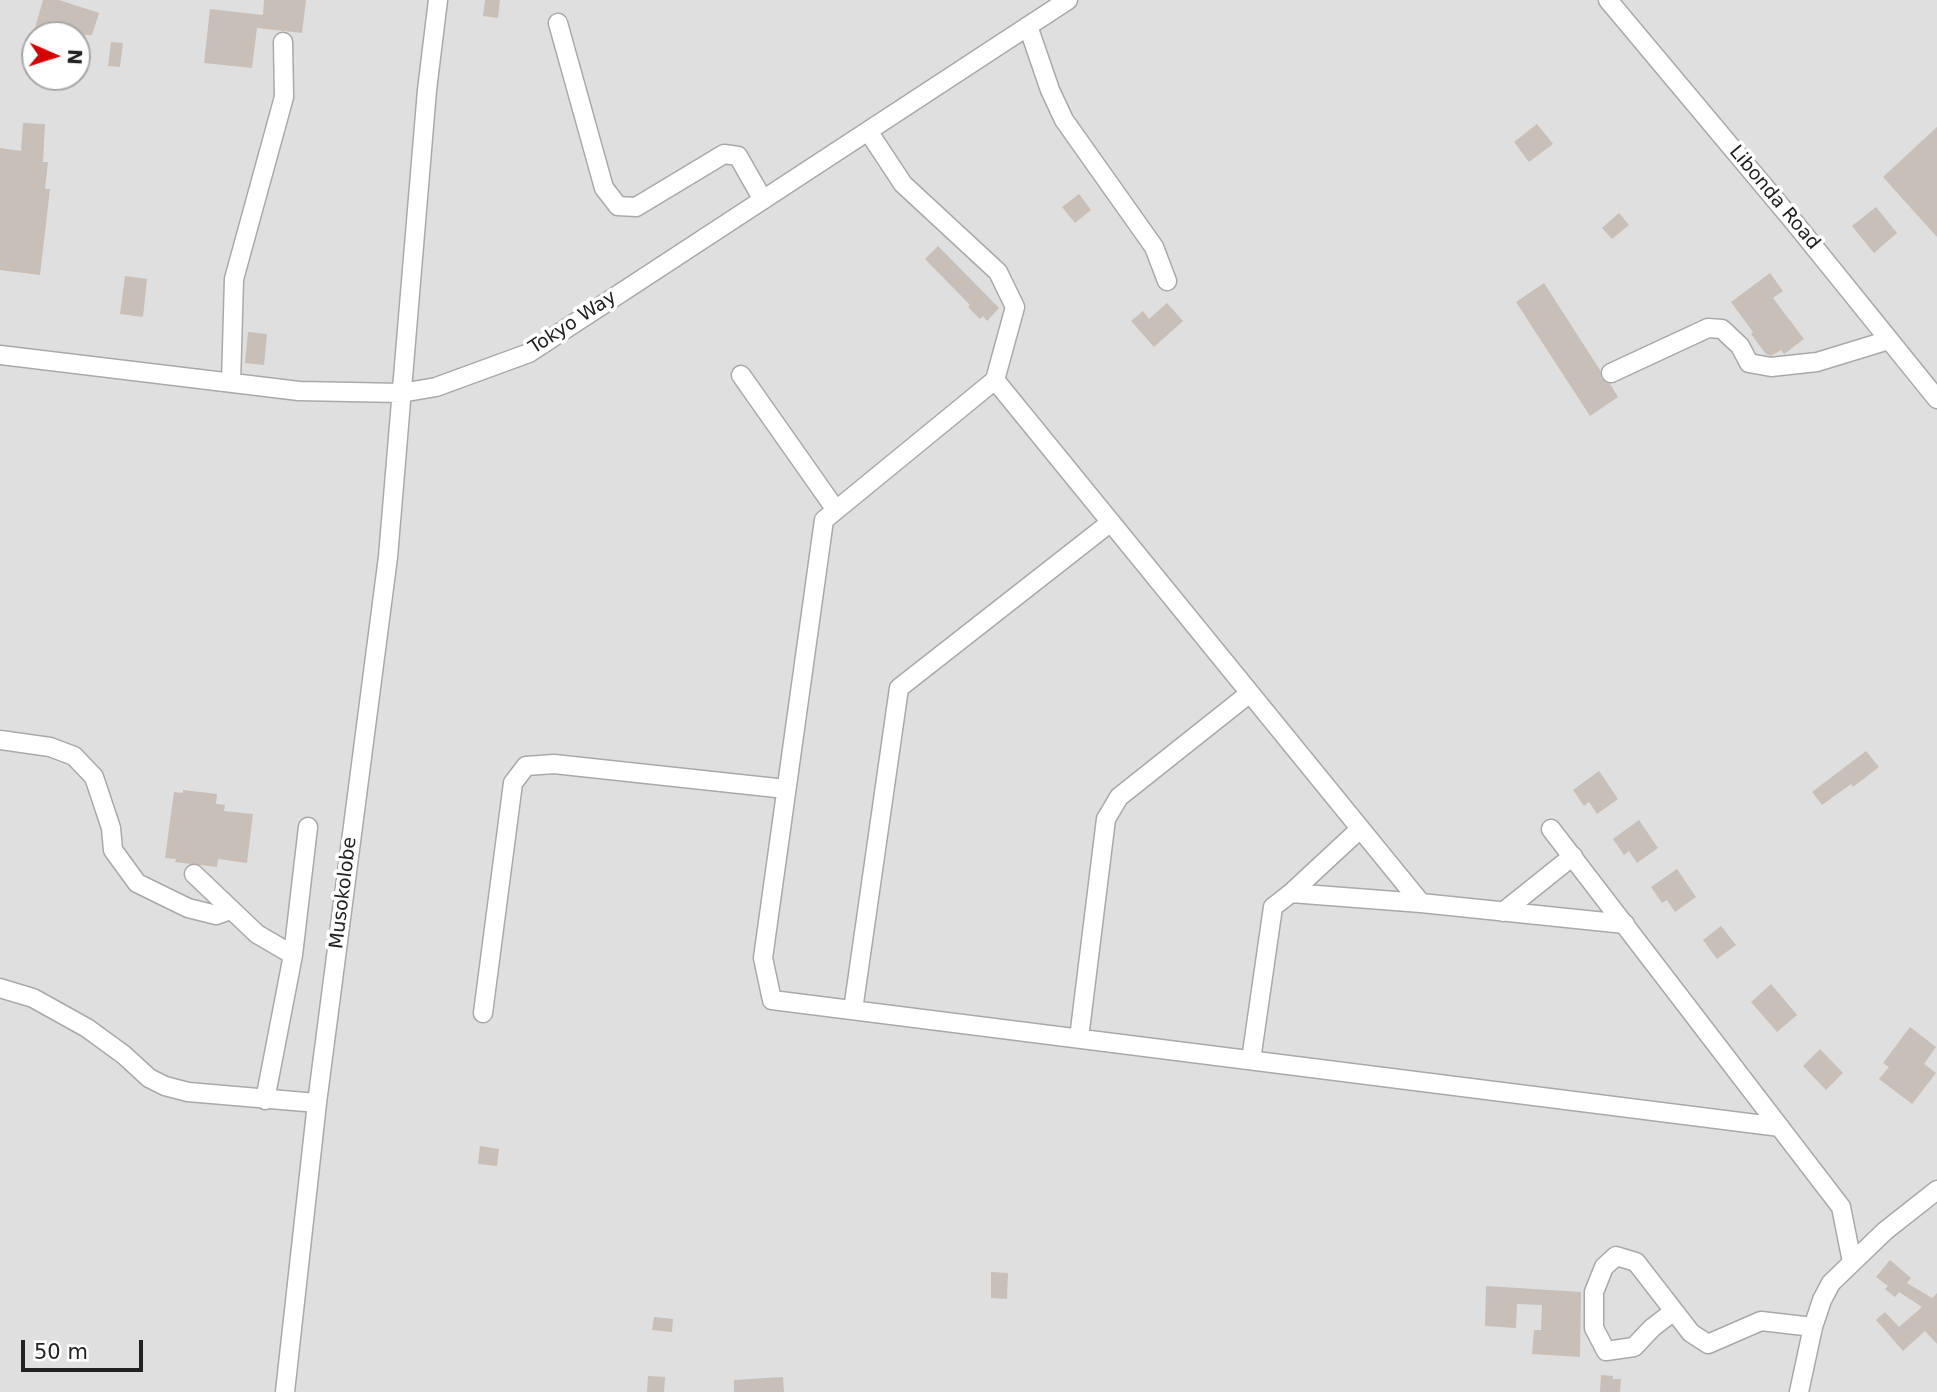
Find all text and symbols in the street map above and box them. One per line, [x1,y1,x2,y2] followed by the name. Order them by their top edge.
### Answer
[21,21,91,91] north arrow
[64,48,86,66] text: N
[1724,141,1824,255] street label: Libonda Road
[525,286,621,360] street label: Tokyo Way
[326,836,362,950] street label: Musokolobe
[24,1326,147,1370] scale bar
[34,1340,88,1364] text: 50 m

